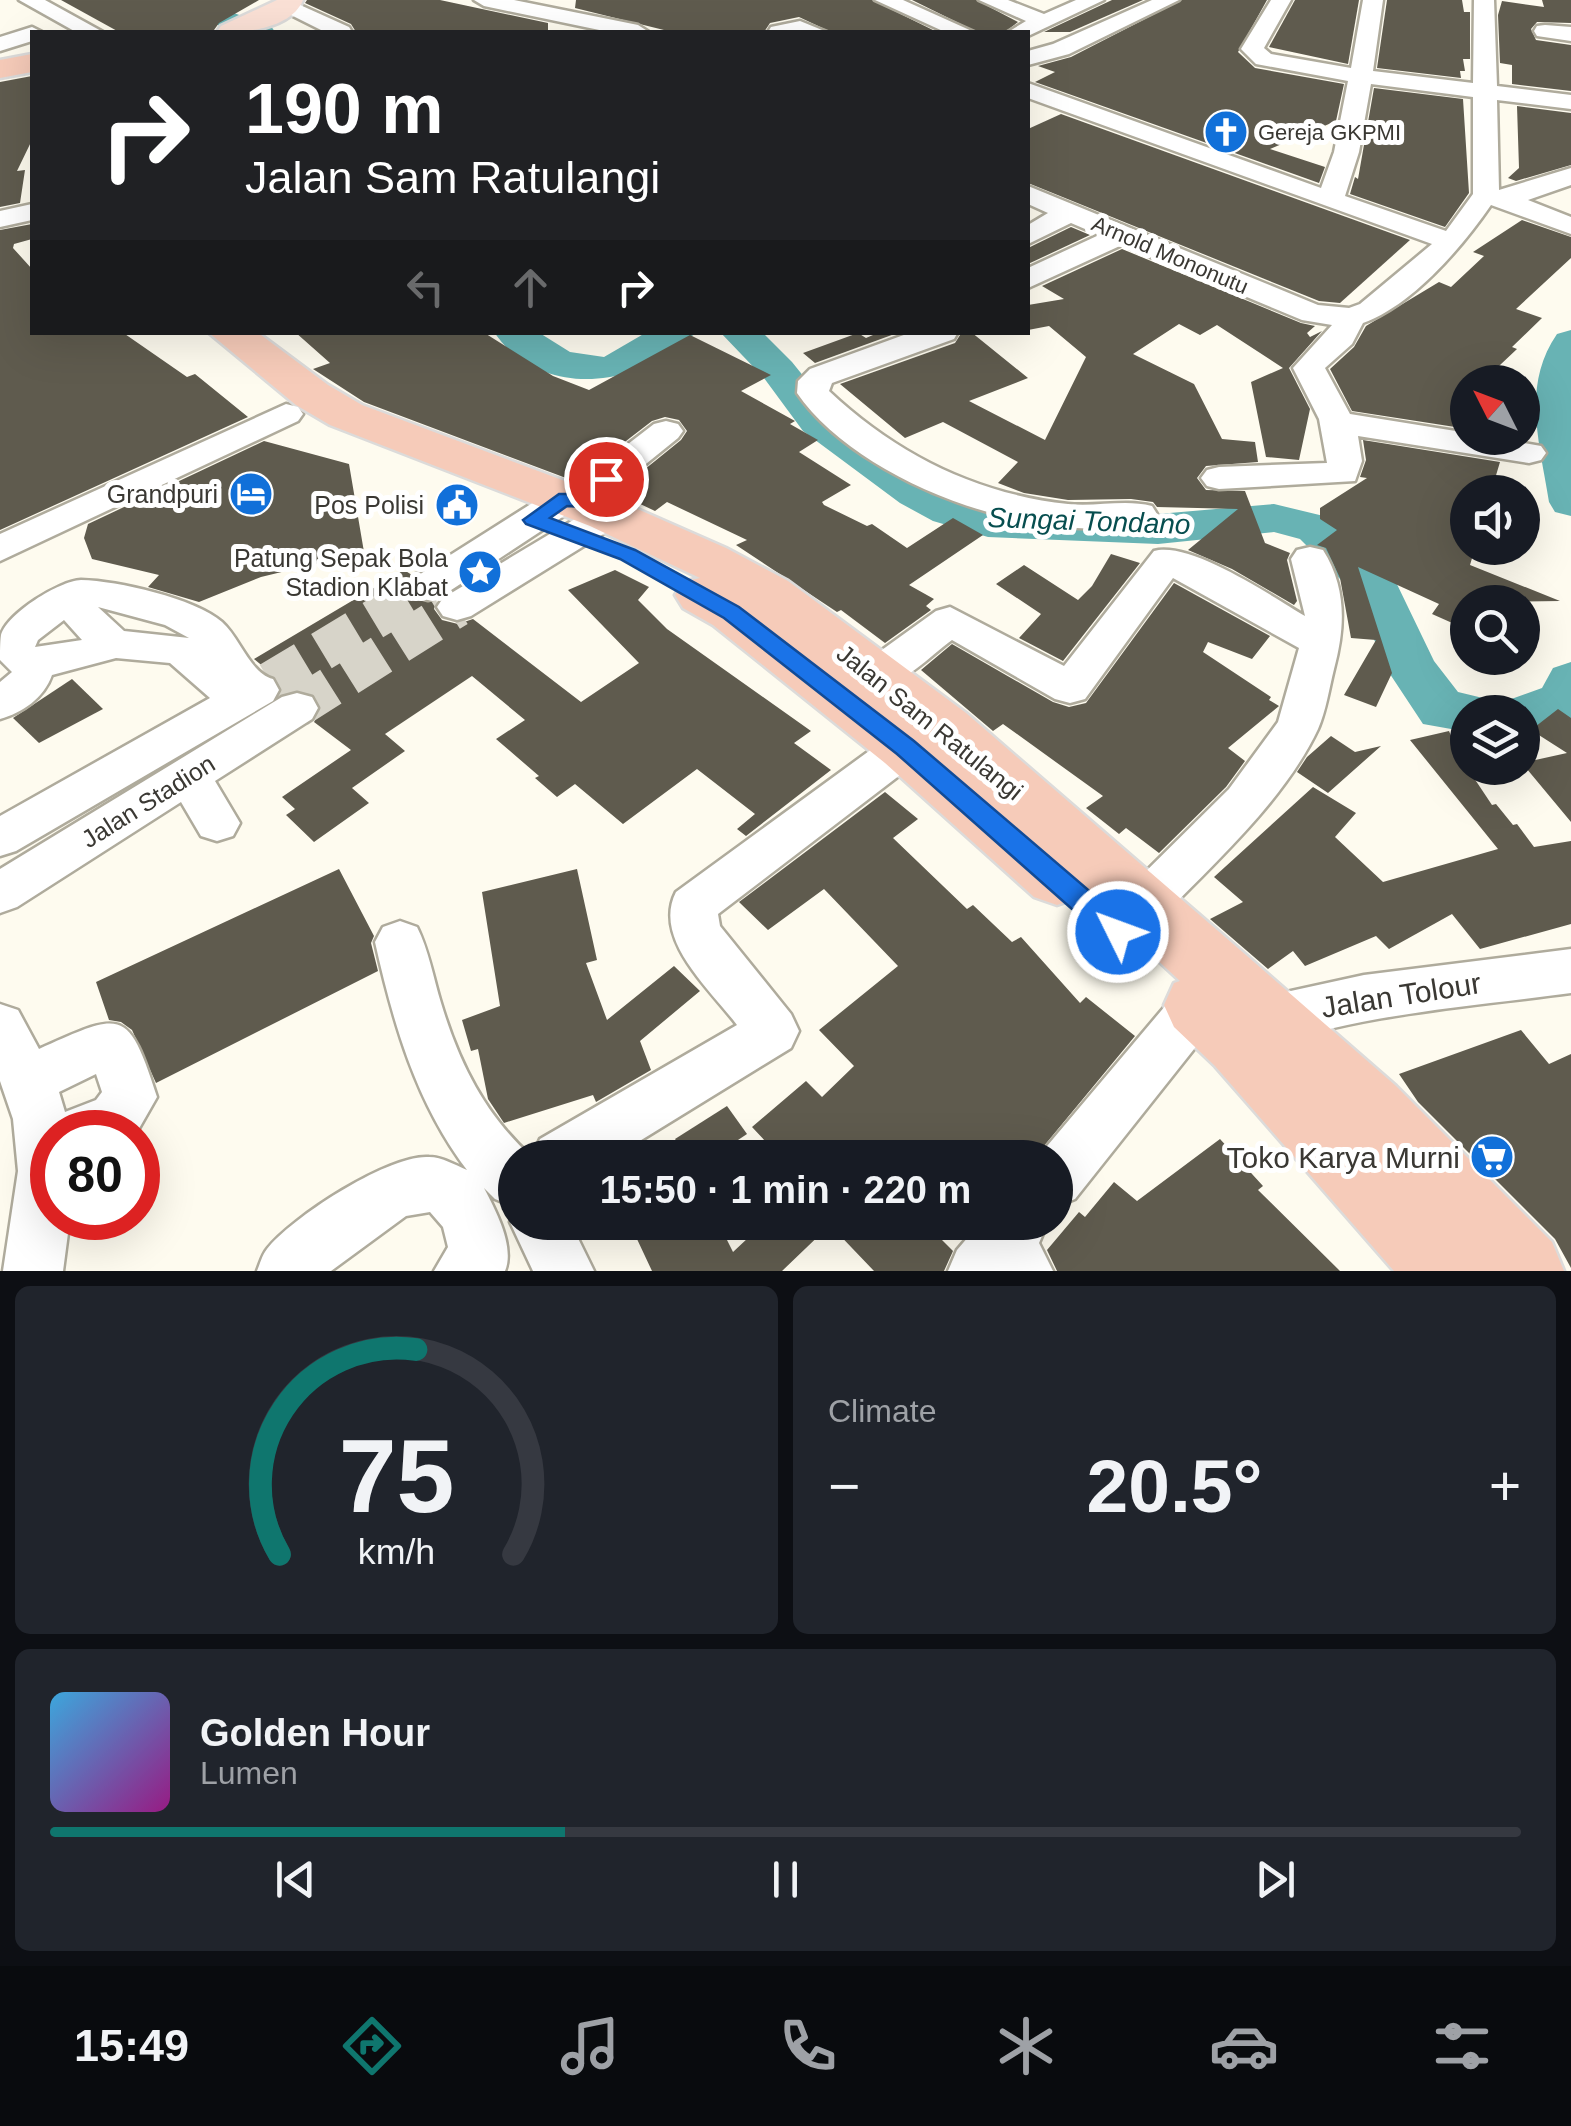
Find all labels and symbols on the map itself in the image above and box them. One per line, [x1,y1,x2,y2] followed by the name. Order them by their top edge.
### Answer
[1203,109,1249,155] church icon: Gereja GKPMI
[1258,120,1401,145] place label: Gereja GKPMI
[1088,211,1252,299] street label: Arnold Mononutu
[1450,365,1540,455] north arrow
[564,437,649,522] pin
[228,471,274,517] hotel icon: Grandpuri
[107,480,218,508] place label: Grandpuri
[434,482,480,528] public building icon: Pos Polisi
[314,491,424,519] place label: Pos Polisi
[987,502,1191,540] water label: Sungai Tondano
[234,544,448,601] place label: Patung Sepak Bola Stadion Klabat
[457,549,503,595] place icon: Patung Sepak Bola Stadion Klabat
[832,639,1028,805] street label: Jalan Sam Ratulangi
[76,749,220,853] street label: Jalan Stadion
[1066,880,1170,984] position arrow
[1319,966,1483,1024] street label: Jalan Tolour
[30,1110,160,1240] speed limit sign: 80
[1469,1134,1515,1180] supermarket icon: Toko Karya Murni
[1227,1141,1460,1174] place label: Toko Karya Murni

